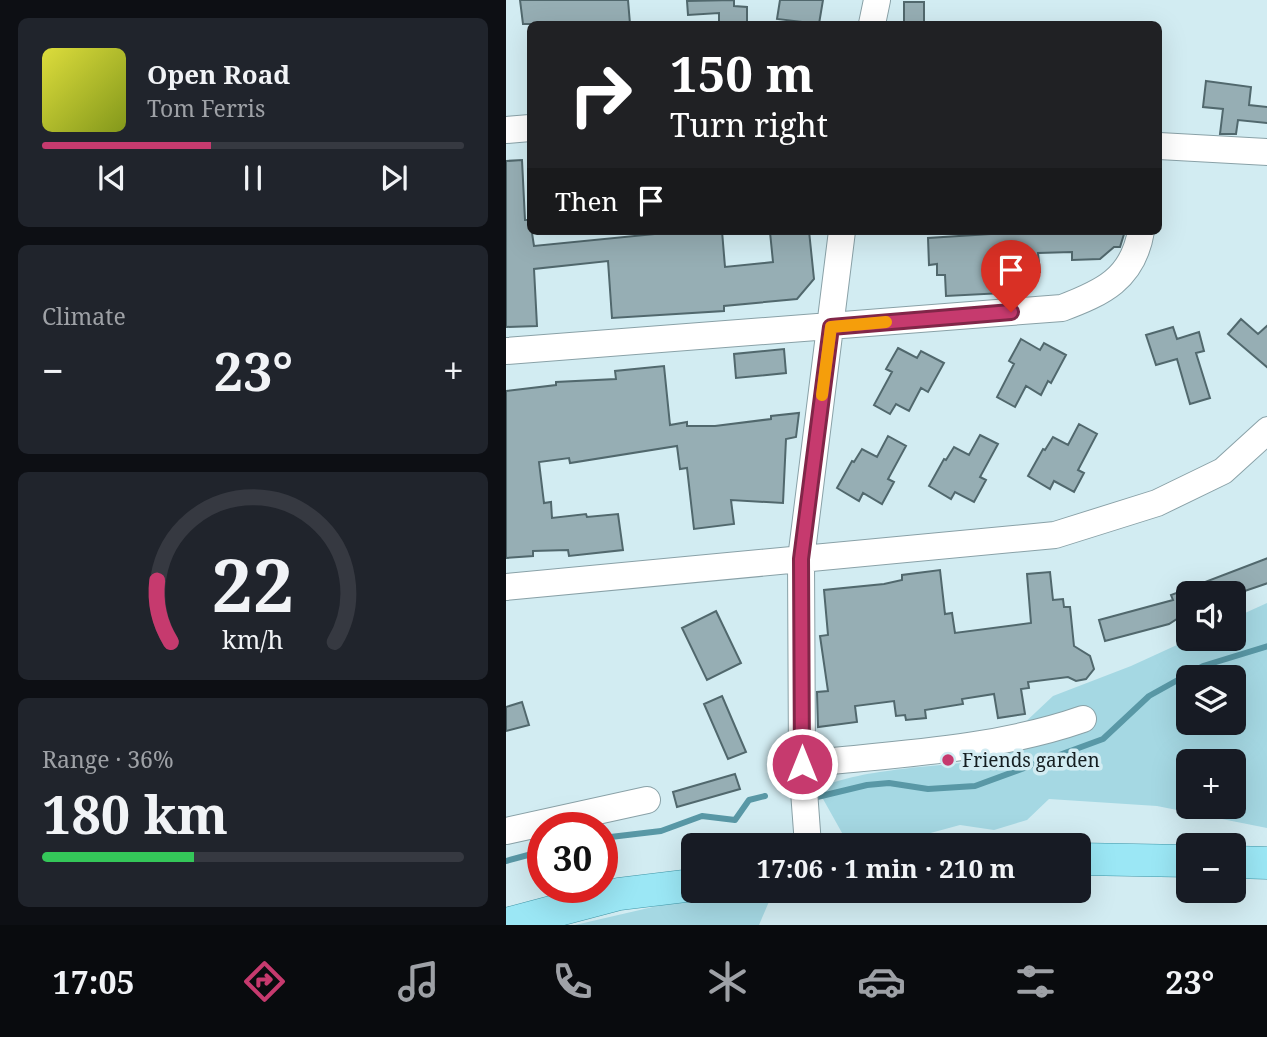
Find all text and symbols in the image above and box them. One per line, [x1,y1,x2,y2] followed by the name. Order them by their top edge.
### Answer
[670,40,814,106] text: 150 m
[555,49,646,140] icon: right
[147,56,290,92] text: Open Road
[147,92,265,124] text: Tom Ferris
[670,103,828,146] text: Turn right
[93,159,131,197] icon: previous
[234,159,272,197] icon: pause
[375,159,413,197] icon: next
[632,182,670,220] icon: arrive
[555,183,618,219] text: Then
[981,240,1041,312] pin
[992,251,1030,289] icon: arrive
[42,300,126,332] text: Climate
[214,335,293,406] text: 23°
[42,344,64,396] text: −
[443,344,464,396] text: +
[212,534,294,633] text: 22
[1176,581,1246,903] map controls
[1176,581,1246,651] button: sound
[222,622,284,656] text: km/h
[1176,665,1246,735] button: layers
[765,727,839,801] position arrow
[42,743,174,775] text: Range · 36%
[962,747,1100,773] place label: Friends garden
[1176,749,1246,819] button: +
[940,752,956,768] marker: Friends garden
[42,778,228,849] text: 180 km
[527,812,618,903] speed limit sign: 30
[1176,833,1246,903] button: −
[756,850,1016,886] text: 17:06 · 1 min · 210 m
[240,957,289,1006] icon: directions
[394,957,443,1006] icon: music
[548,957,597,1006] icon: phone
[703,957,752,1006] icon: climate
[857,957,906,1006] icon: car
[1011,957,1060,1006] icon: filters
[53,960,135,1003] text: 17:05
[1165,960,1214,1003] text: 23°

